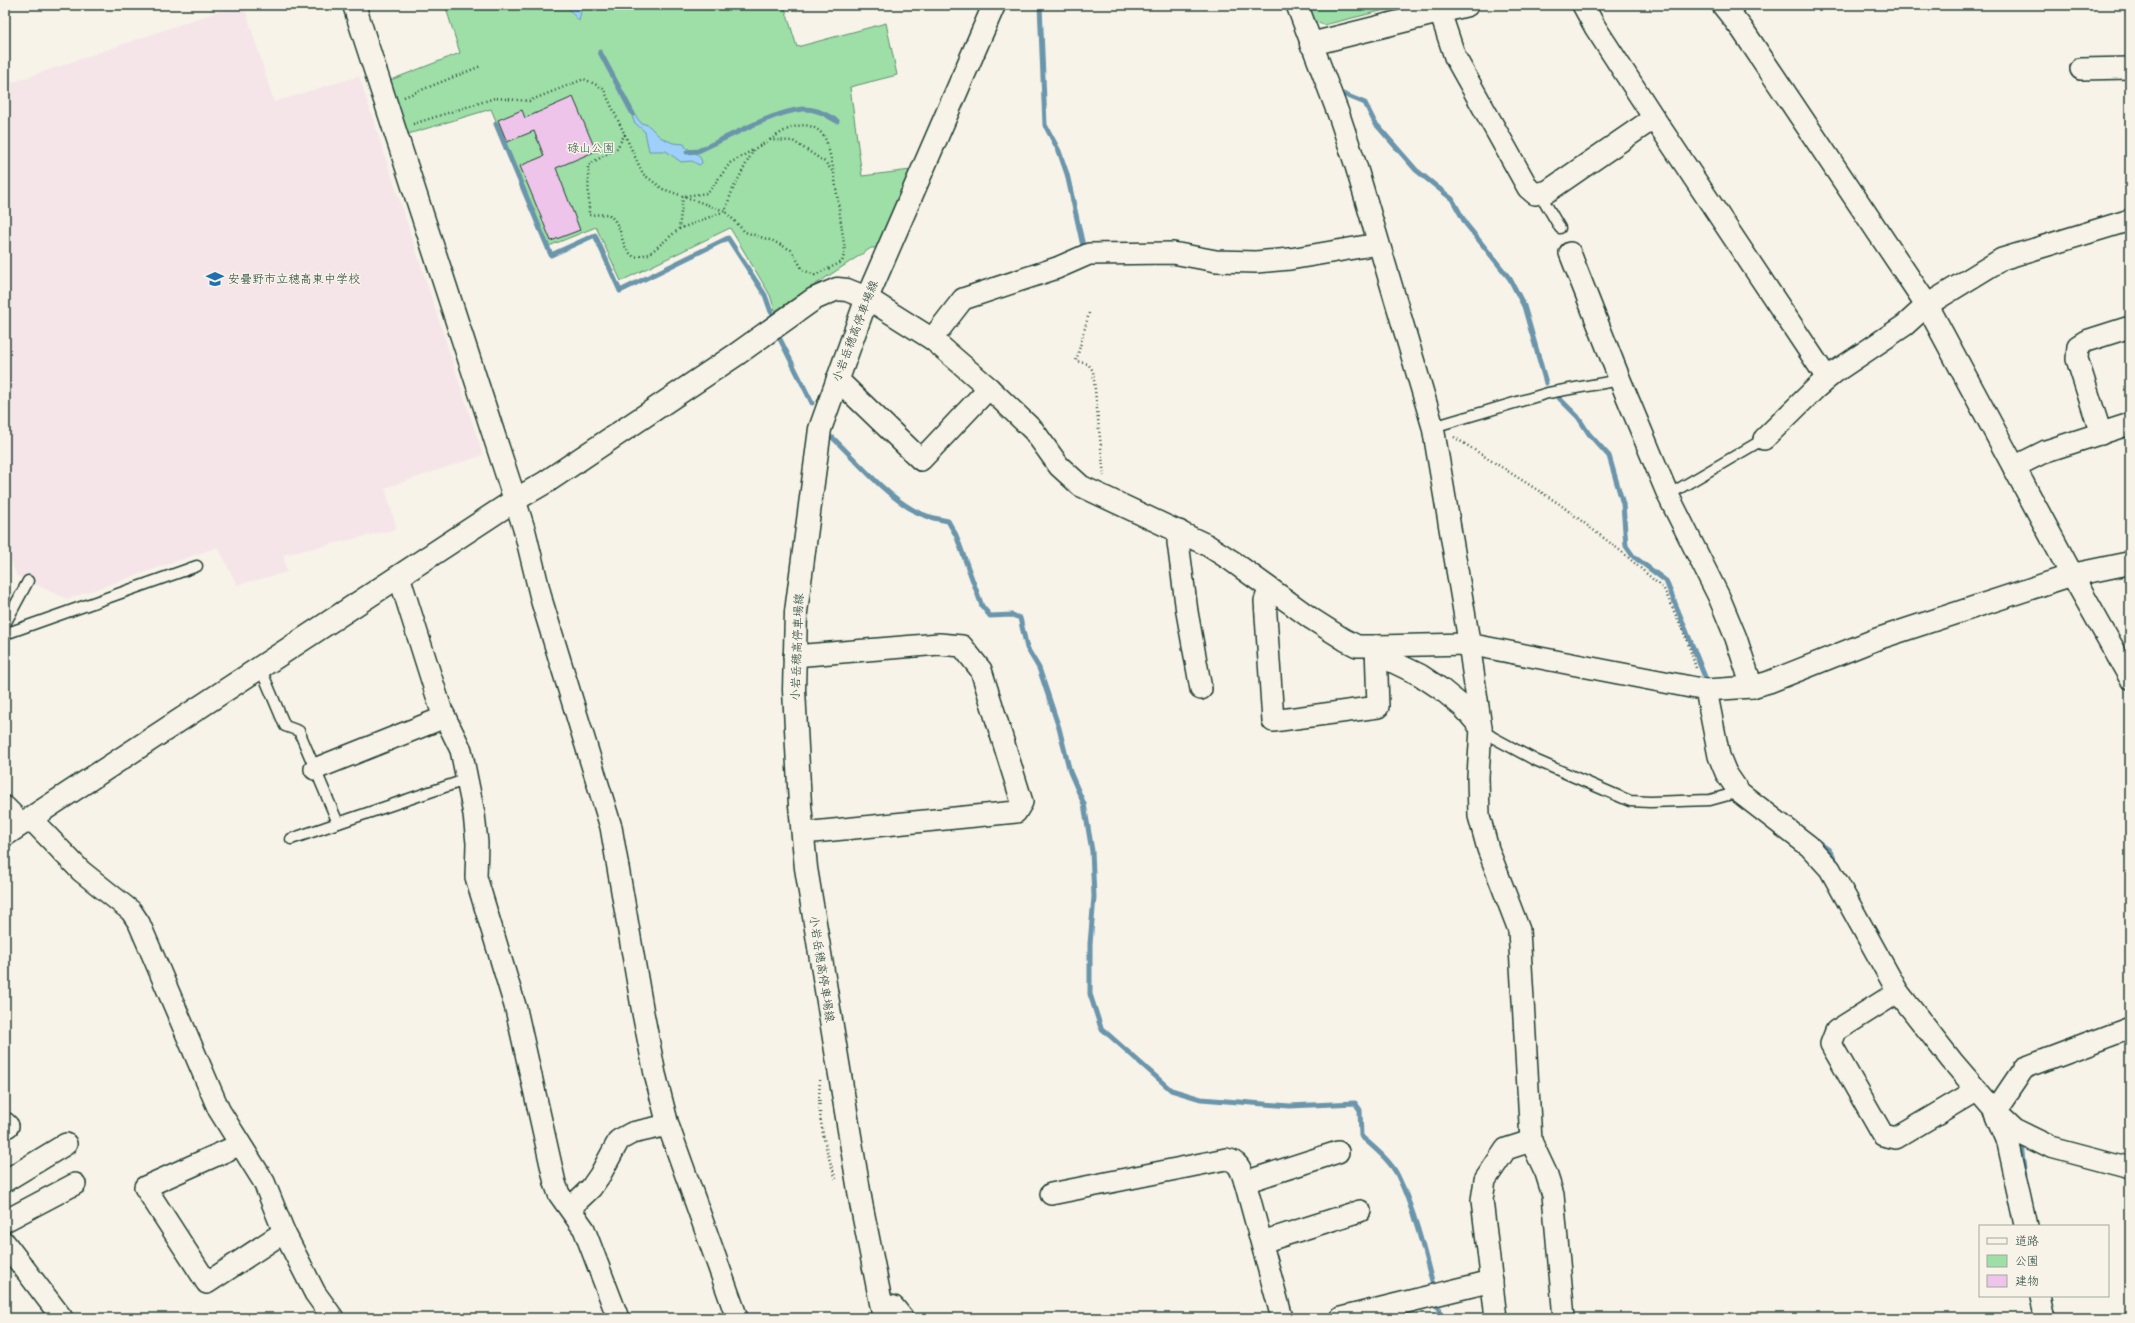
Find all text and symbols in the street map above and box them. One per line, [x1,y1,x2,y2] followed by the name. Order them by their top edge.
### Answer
[567,141,615,155] park label: 碌山公園
[205,269,225,289] school or university icon: 安曇野市立穂高東中学校
[228,272,360,286] place label: 安曇野市立穂高東中学校
[829,278,881,384] street label: 小岩岳穂高停車場線
[788,593,806,701] street label: 小岩岳穂高停車場線
[807,915,837,1023] street label: 小岩岳穂高停車場線
[1979,1225,2109,1297] legend
[2015,1234,2039,1248] text: 道路
[2015,1254,2039,1268] text: 公園
[2015,1274,2039,1288] text: 建物

